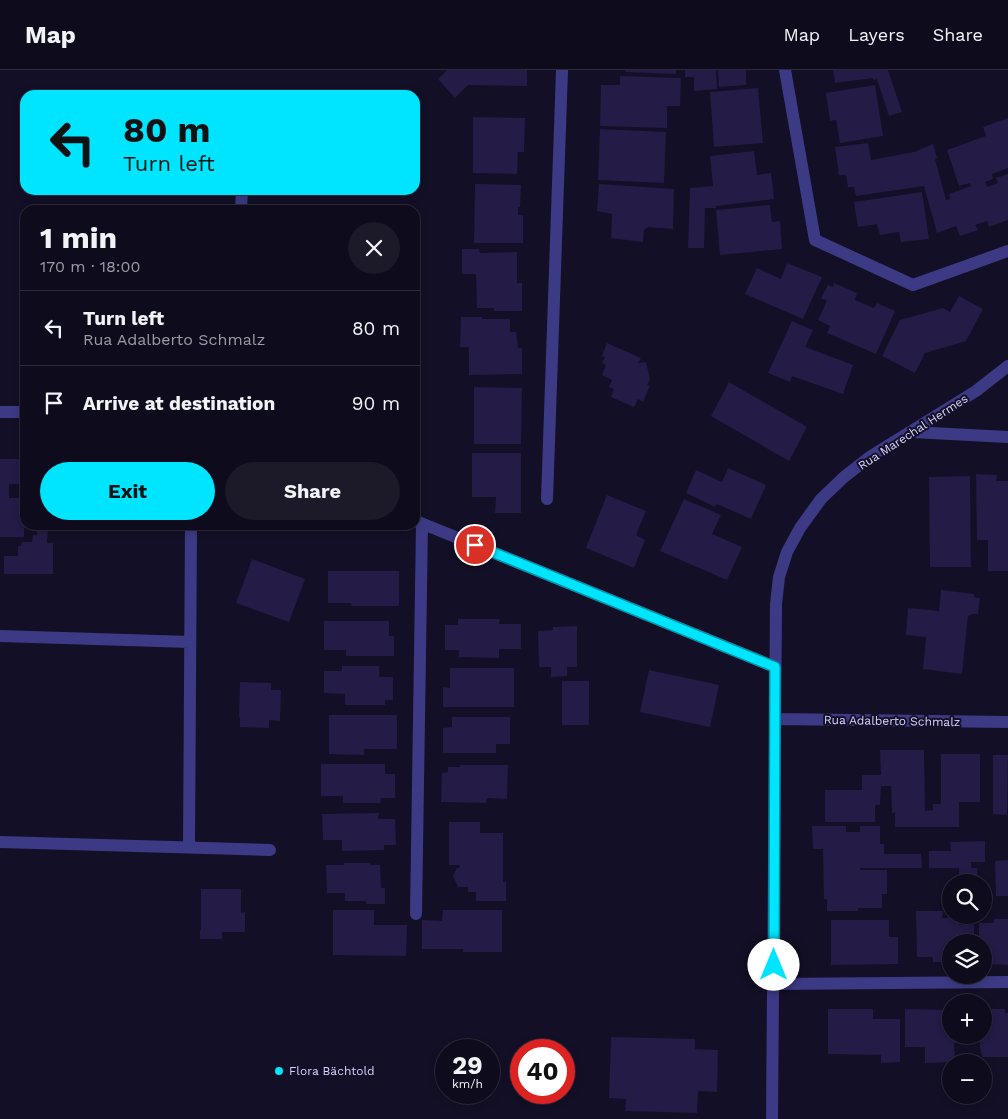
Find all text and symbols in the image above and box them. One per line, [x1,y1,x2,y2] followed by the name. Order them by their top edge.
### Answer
[25,21,76,49] text: Map
[783,24,820,45] text: Map
[848,24,905,45] text: Layers
[933,24,983,45] text: Share
[123,109,210,151] text: 80 m
[40,110,105,175] icon: left
[123,151,215,176] text: Turn left
[40,220,117,255] text: 1 min
[348,222,400,274] button: close
[40,257,141,276] text: 170 m · 18:00
[83,307,164,330] text: Turn left
[40,314,68,342] icon: left
[352,317,400,340] text: 80 m
[83,330,265,349] text: Rua Adalberto Schmalz
[40,389,68,417] icon: arrive
[856,391,970,473] street label: Rua Marechal Hermes
[83,392,275,415] text: Arrive at destination
[352,392,400,415] text: 90 m
[40,462,215,520] button: Exit
[225,462,400,520] button: Share
[454,524,496,566] pin
[461,531,489,559] icon: arrive
[824,713,960,729] street label: Rua Adalberto Schmalz
[942,874,992,1104] map controls
[942,874,992,924] button: search
[942,934,992,984] button: layers
[747,938,799,990] position arrow
[942,994,992,1044] button: +
[510,1039,575,1104] speed limit sign: 40
[452,1051,483,1080] text: 29
[942,1054,992,1104] button: −
[289,1064,375,1078] place label: Flora Bächtold
[273,1065,285,1077] marker: Flora Bächtold
[452,1077,483,1091] text: km/h

